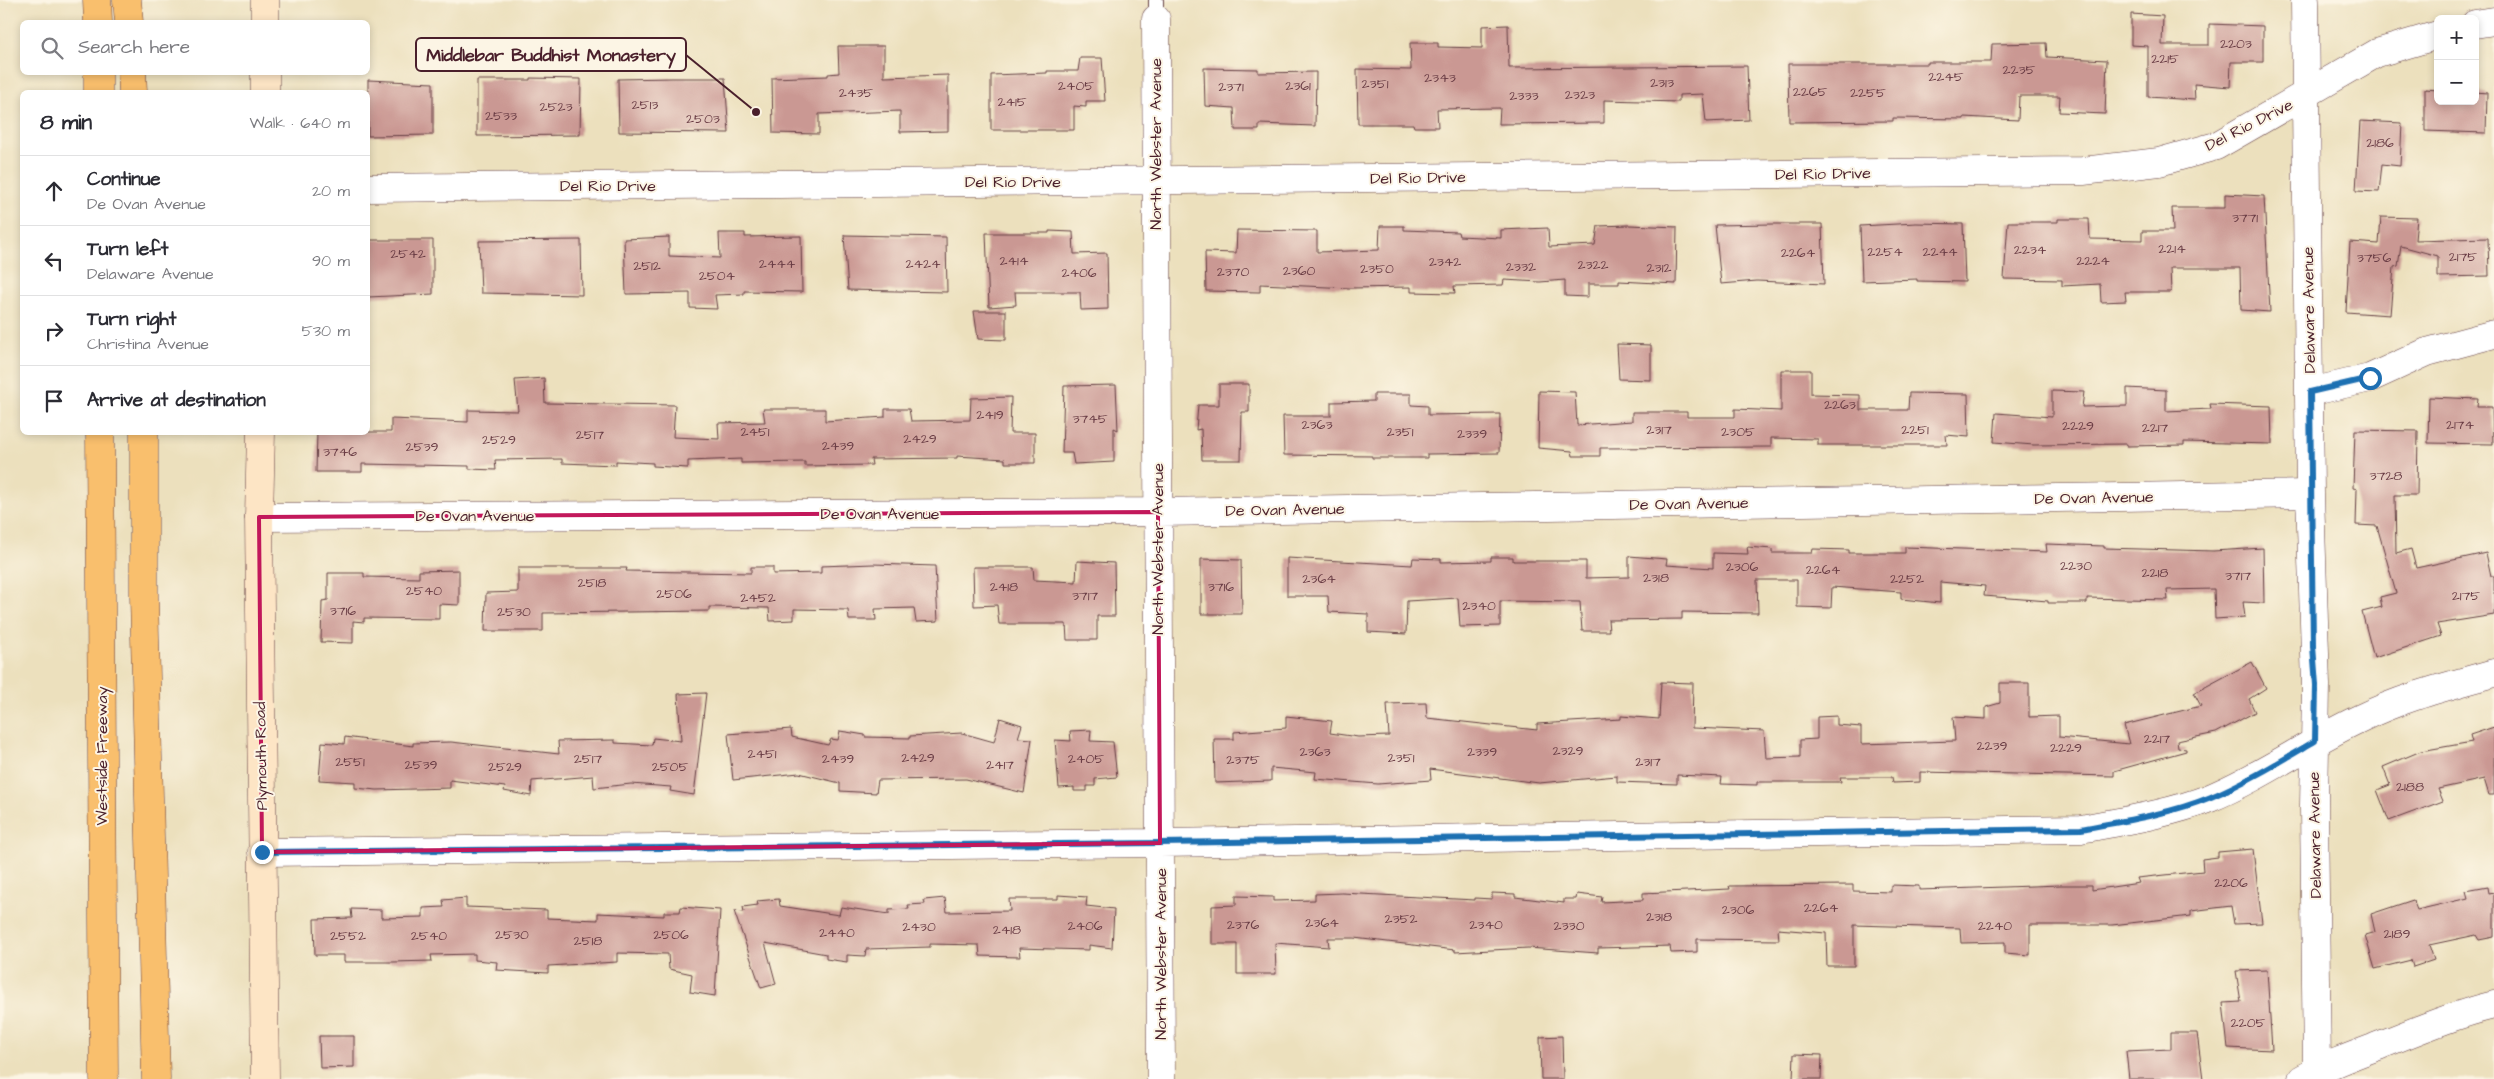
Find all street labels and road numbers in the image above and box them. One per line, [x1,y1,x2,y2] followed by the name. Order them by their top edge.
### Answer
[1145,58,1167,230] street label: North Webster Avenue
[2201,93,2297,157] street label: Del Rio Drive
[1775,162,1871,186] street label: Del Rio Drive
[1370,166,1466,190] street label: Del Rio Drive
[965,171,1061,193] street label: Del Rio Drive
[560,175,656,197] street label: Del Rio Drive
[2297,246,2321,374] street label: Delaware Avenue
[1147,463,1169,635] street label: North Webster Avenue
[2034,486,2154,510] street label: De Ovan Avenue
[1629,492,1749,516] street label: De Ovan Avenue
[1225,498,1345,522] street label: De Ovan Avenue
[821,503,940,525] street label: De Ovan Avenue
[416,505,535,527] street label: De Ovan Avenue
[91,686,114,826] street label: Westside Freeway
[249,701,274,810] street label: Plymouth Road
[2303,771,2327,899] street label: Delaware Avenue
[1150,868,1172,1040] street label: North Webster Avenue

